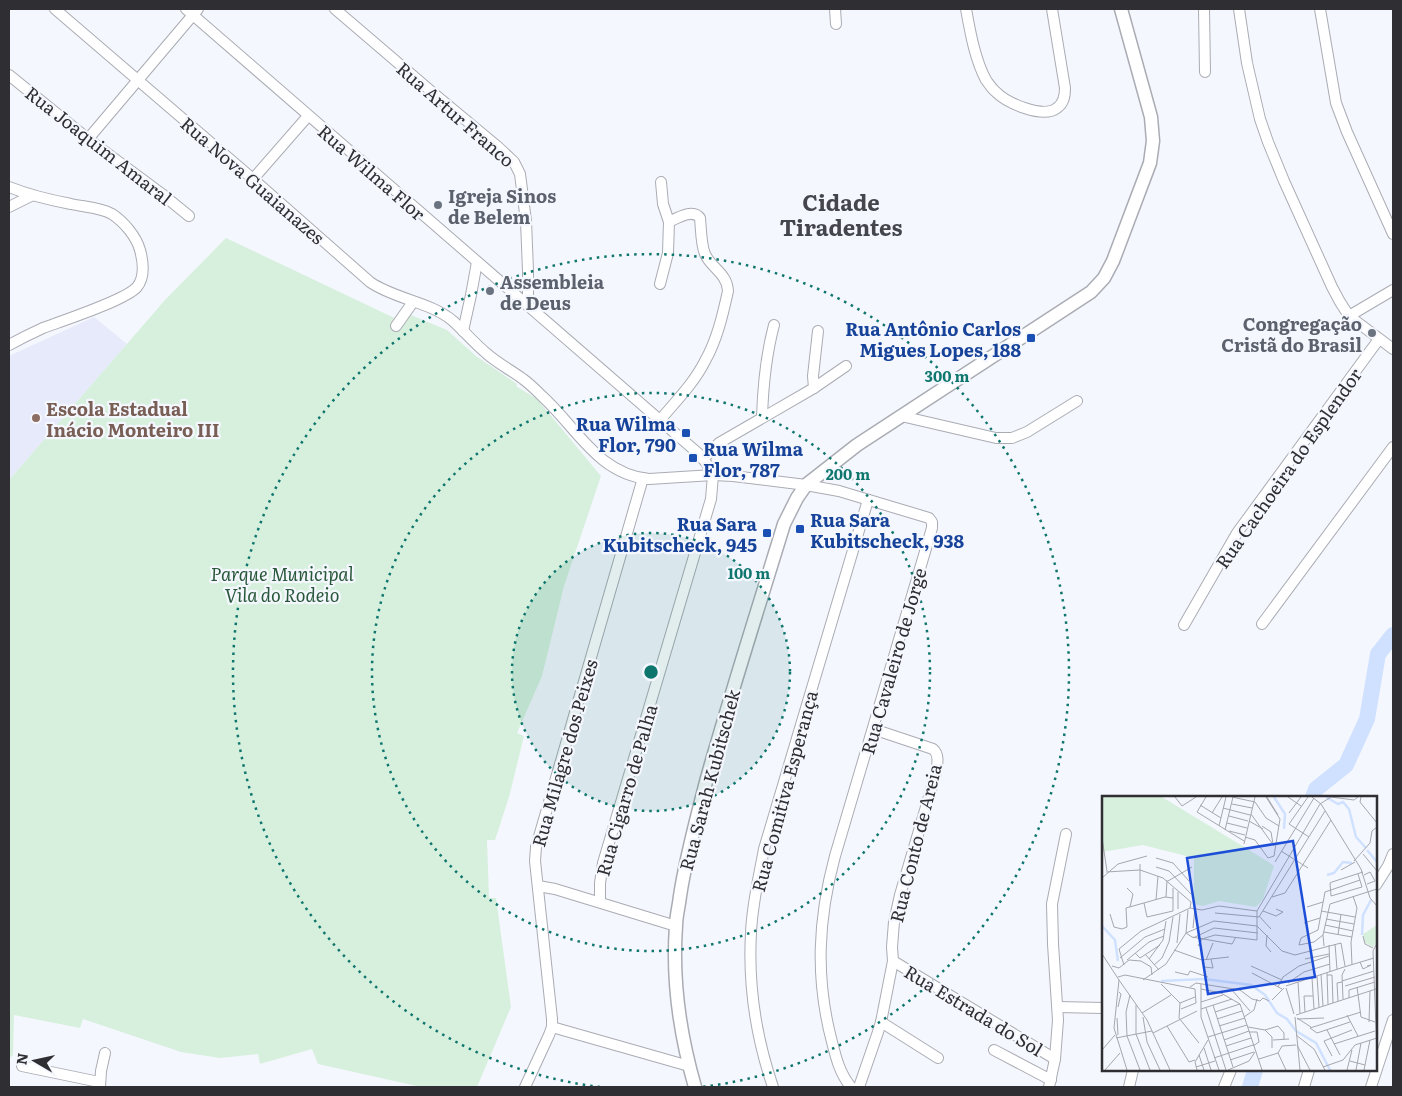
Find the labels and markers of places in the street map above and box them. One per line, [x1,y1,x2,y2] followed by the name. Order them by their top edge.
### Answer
[448,182,556,230] place label: Igreja Sinos de Belem
[432,199,444,211] marker: Igreja Sinos de Belem
[500,268,605,316] place label: Assembleia de Deus
[484,285,496,297] marker: Assembleia de Deus
[1221,310,1362,358] place label: Congregação Cristã do Brasil
[845,315,1021,363] place label: Rua Antônio Carlos Migues Lopes, 188
[1366,327,1378,339] marker: Congregação Cristã do Brasil
[1025,332,1037,344] marker: Rua Antônio Carlos Migues Lopes, 188
[46,395,219,443] place label: Escola Estadual Inácio Monteiro III
[576,410,677,458] place label: Rua Wilma Flor, 790
[30,412,42,424] marker: Escola Estadual Inácio Monteiro III
[680,427,692,439] marker: Rua Wilma Flor, 790
[703,435,804,483] place label: Rua Wilma Flor, 787
[687,452,699,464] marker: Rua Wilma Flor, 787
[810,506,965,554] place label: Rua Sara Kubitscheck, 938
[603,510,758,558] place label: Rua Sara Kubitscheck, 945
[794,523,806,535] marker: Rua Sara Kubitscheck, 938
[761,527,773,539] marker: Rua Sara Kubitscheck, 945
[642,663,660,681] centre of rings

